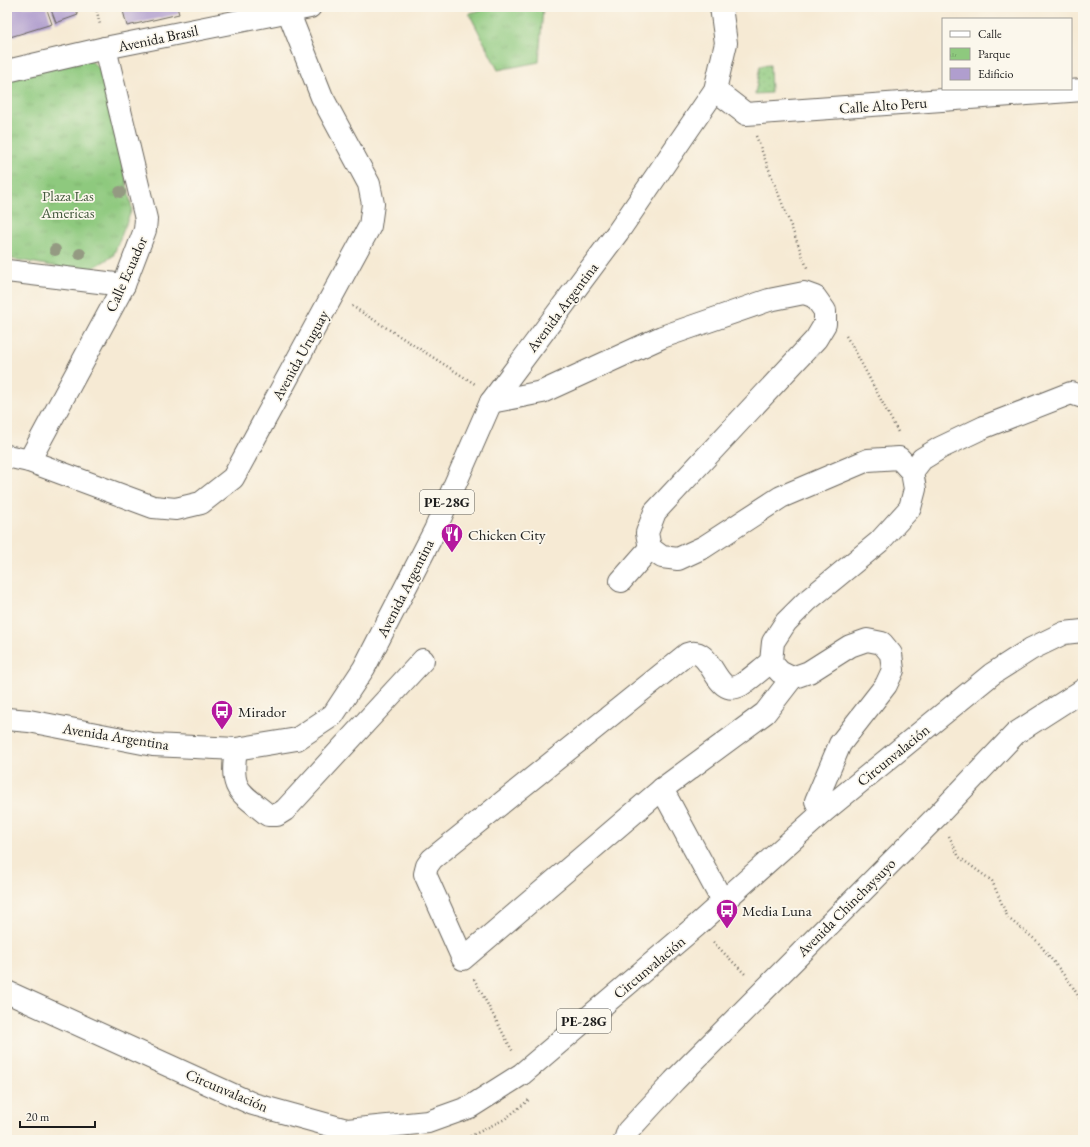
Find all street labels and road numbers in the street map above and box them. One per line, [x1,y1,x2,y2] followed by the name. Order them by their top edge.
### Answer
[115,20,200,56] street label: Avenida Brasil
[838,92,928,118] street label: Calle Alto Peru
[101,233,151,315] street label: Calle Ecuador
[521,258,602,356] street label: Avenida Argentina
[267,306,333,404] street label: Avenida Uruguay
[420,490,474,514] road number: PE-28G
[372,536,438,641] street label: Avenida Argentina
[60,718,171,754] street label: Avenida Argentina
[853,720,933,790] street label: Circunvalación
[792,854,899,961] street label: Avenida Chinchaysuyo
[609,931,689,1003] street label: Circunvalación
[557,1009,611,1033] road number: PE-28G
[183,1064,271,1116] street label: Circunvalación

